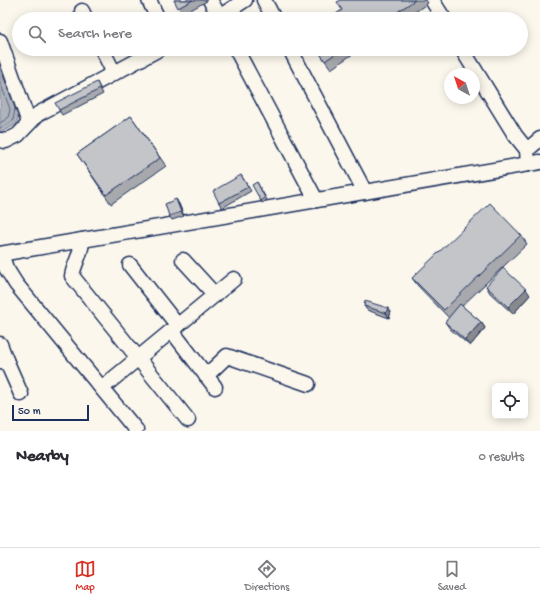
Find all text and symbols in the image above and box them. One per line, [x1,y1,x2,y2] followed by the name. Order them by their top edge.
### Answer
[12,12,528,56] search box
[26,23,48,45] icon: search
[58,25,132,43] text: Search here
[444,68,480,104] north arrow
[492,383,528,419] map controls
[492,383,528,419] button: locate
[12,403,89,422] scale bar
[18,406,40,418] text: 50 m
[16,447,69,467] text: Nearby
[478,450,524,465] text: 0 results
[74,558,96,594] tab: Map
[245,558,289,594] tab: Directions
[438,558,466,594] tab: Saved

